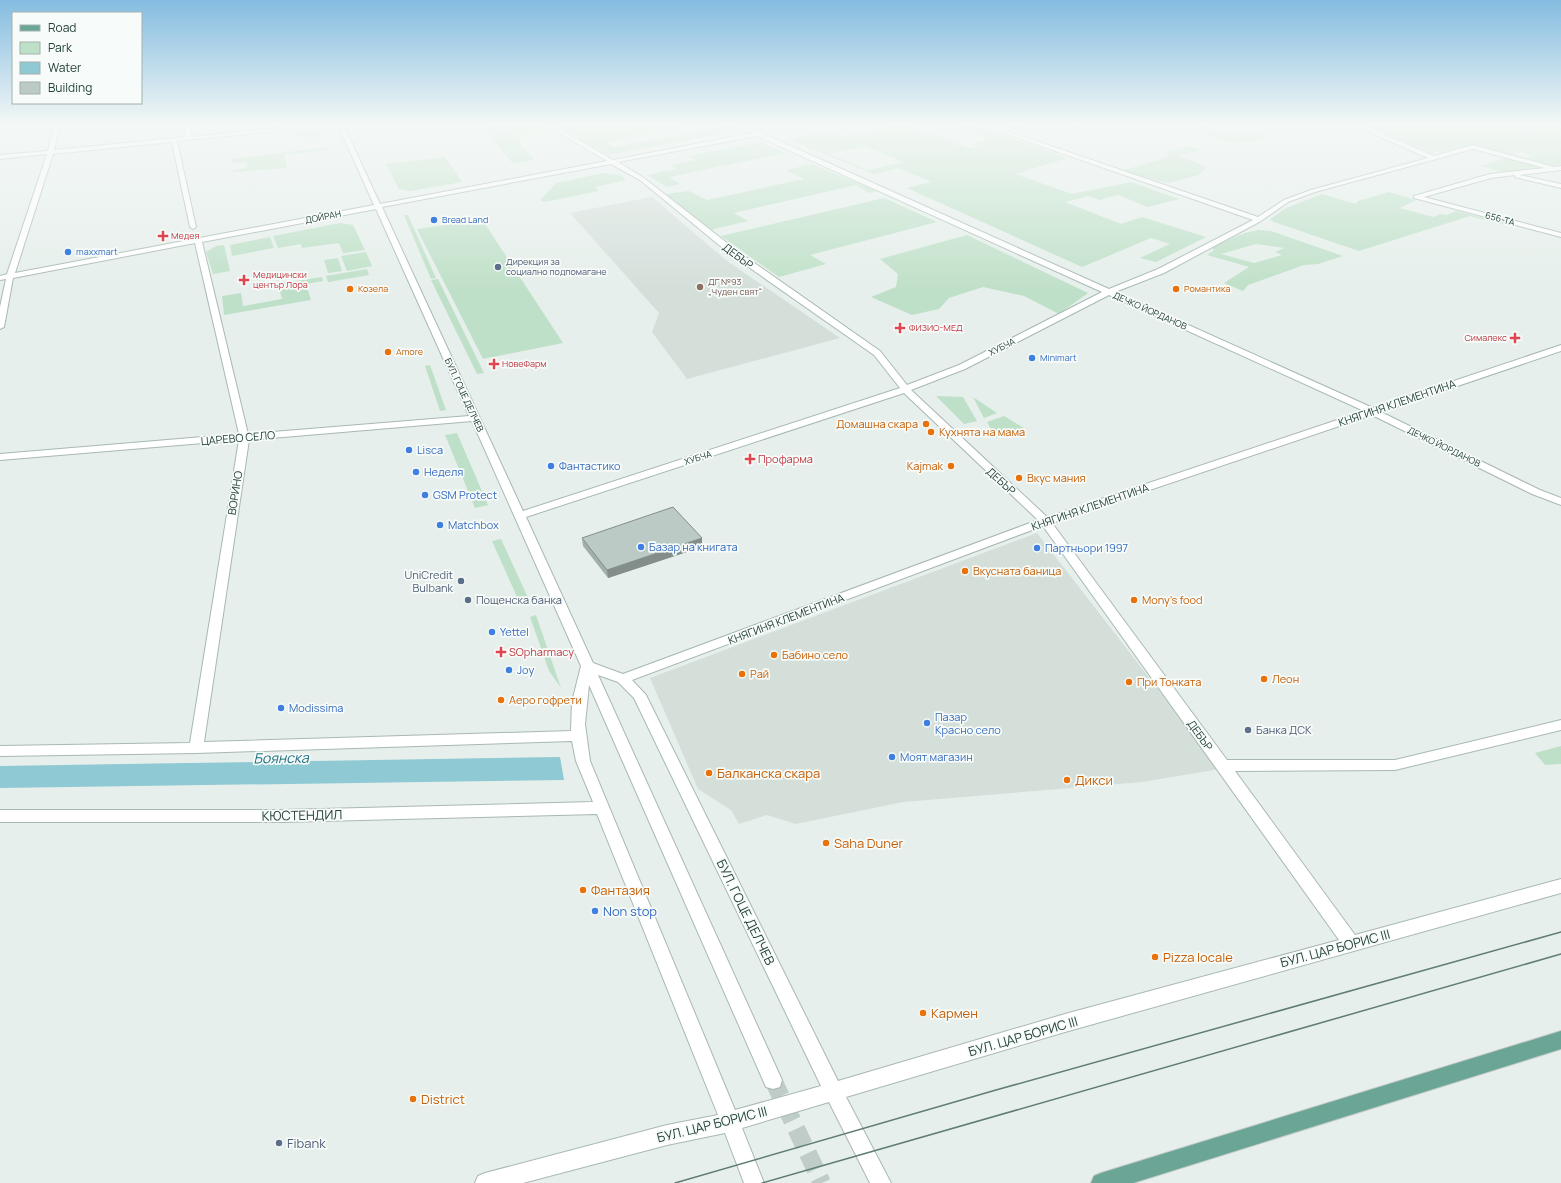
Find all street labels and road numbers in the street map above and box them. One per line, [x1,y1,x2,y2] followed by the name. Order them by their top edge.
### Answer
[304,207,342,226] street label: ДОЙРАН
[1484,208,1517,229] street label: 656-ТА
[720,239,757,272] street label: ДЕБЪР
[1111,288,1190,333] street label: ДЕЧКО ЙОРДАНОВ
[986,334,1017,359] street label: ХУБЧА
[442,356,487,434] street label: БУЛ. ГОЦЕ ДЕЛЧЕВ
[1336,375,1458,430] street label: КНЯГИНЯ КЛЕМЕНТИНА
[1406,423,1483,470] street label: ДЕЧКО ЙОРДАНОВ
[200,427,276,448] street label: ЦАРЕВО СЕЛО
[683,447,713,468] street label: ХУБЧА
[984,464,1019,498] street label: ДЕБЪР
[224,470,245,516] street label: ВОРИНО
[1029,479,1151,534] street label: КНЯГИНЯ КЛЕМЕНТИНА
[726,589,846,648] street label: КНЯГИНЯ КЛЕМЕНТИНА
[1184,716,1217,753] street label: ДЕБЪР
[262,805,342,825] street label: КЮСТЕНДИЛ
[713,856,779,968] street label: БУЛ. ГОЦЕ ДЕЛЧЕВ
[1278,925,1392,971] street label: БУЛ. ЦАР БОРИС III
[966,1012,1080,1060] street label: БУЛ. ЦАР БОРИС III
[655,1102,769,1146] street label: БУЛ. ЦАР БОРИС III

